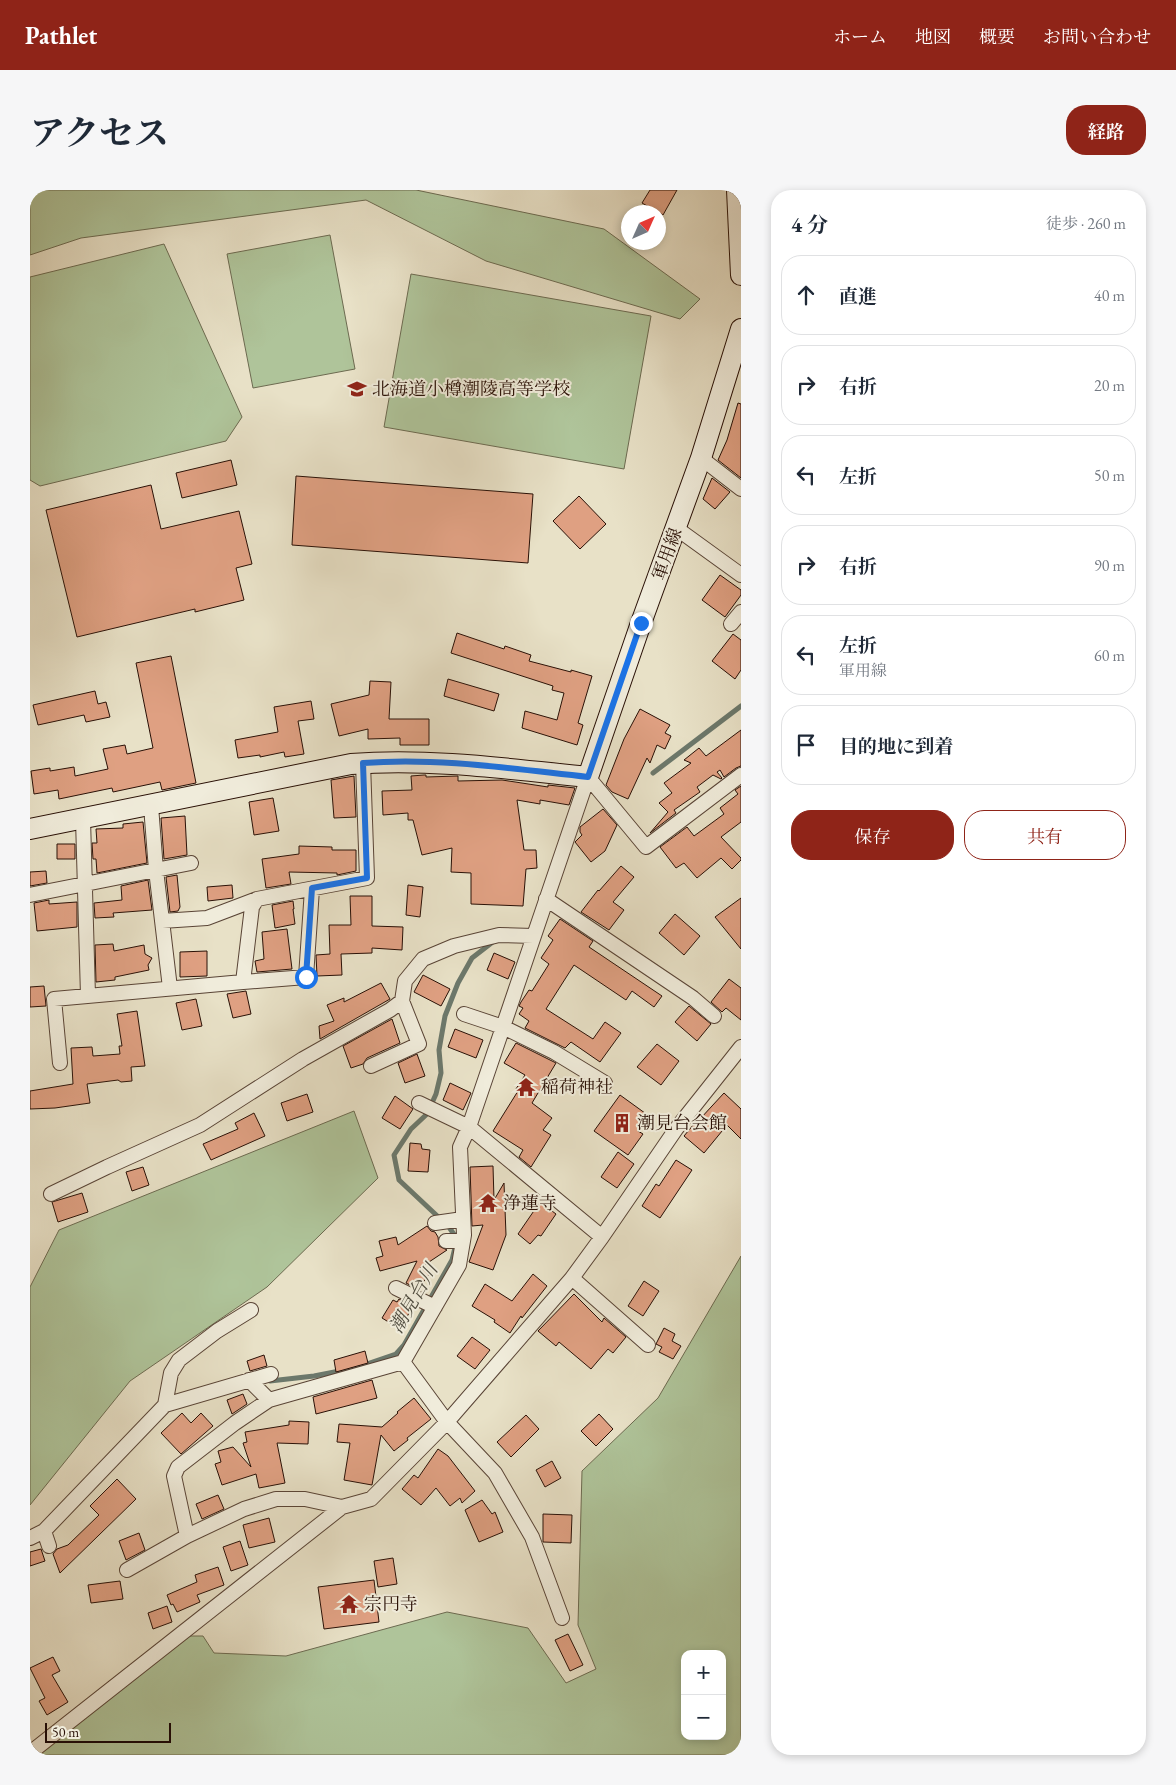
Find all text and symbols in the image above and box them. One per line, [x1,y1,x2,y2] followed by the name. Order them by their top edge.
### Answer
[25,20,97,51] text: Pathlet
[833,25,887,48] text: ホーム
[915,25,951,48] text: 地図
[979,25,1015,48] text: 概要
[1043,25,1151,48] text: お問い合わせ
[1066,105,1146,155] button: 経路
[30,110,169,155] text: アクセス
[621,205,666,250] north arrow
[791,211,828,238] text: 4 分
[1046,213,1126,234] text: 徒歩 · 260 m
[792,281,820,309] icon: ahead
[839,284,877,309] text: 直進
[1094,285,1125,306] text: 40 m
[792,371,820,399] icon: right
[839,374,877,399] text: 右折
[1094,375,1125,396] text: 20 m
[372,377,570,400] place label: 北海道小樽潮陵高等学校
[346,378,368,400] school or university icon: 北海道小樽潮陵高等学校
[792,461,820,489] icon: left
[839,464,877,489] text: 左折
[1094,465,1125,486] text: 50 m
[646,525,687,583] street label: 軍用線
[792,551,820,579] icon: right
[839,554,877,579] text: 右折
[1094,555,1125,576] text: 90 m
[630,612,653,635] route end
[839,633,877,658] text: 左折
[792,641,820,669] icon: left
[1094,645,1125,666] text: 60 m
[839,660,887,681] text: 軍用線
[792,731,820,759] icon: arrive
[839,734,953,759] text: 目的地に到着
[791,810,954,860] button: 保存
[964,810,1126,860] button: 共有
[295,966,318,989] route start
[541,1075,613,1098] place label: 稲荷神社
[515,1076,537,1098] temple icon: 稲荷神社
[637,1111,727,1134] place label: 潮見台会館
[611,1112,633,1134] building icon: 潮見台会館
[503,1191,557,1214] place label: 浄蓮寺
[477,1192,499,1214] temple icon: 浄蓮寺
[384,1257,444,1337] water label: 潮見台川
[364,1592,418,1615] place label: 宗円寺
[338,1593,360,1615] temple icon: 宗円寺
[681,1650,726,1740] map controls
[681,1650,726,1695] button: +
[681,1695,726,1740] button: −
[45,1720,171,1743] scale bar
[52,1723,79,1741] text: 50 m

